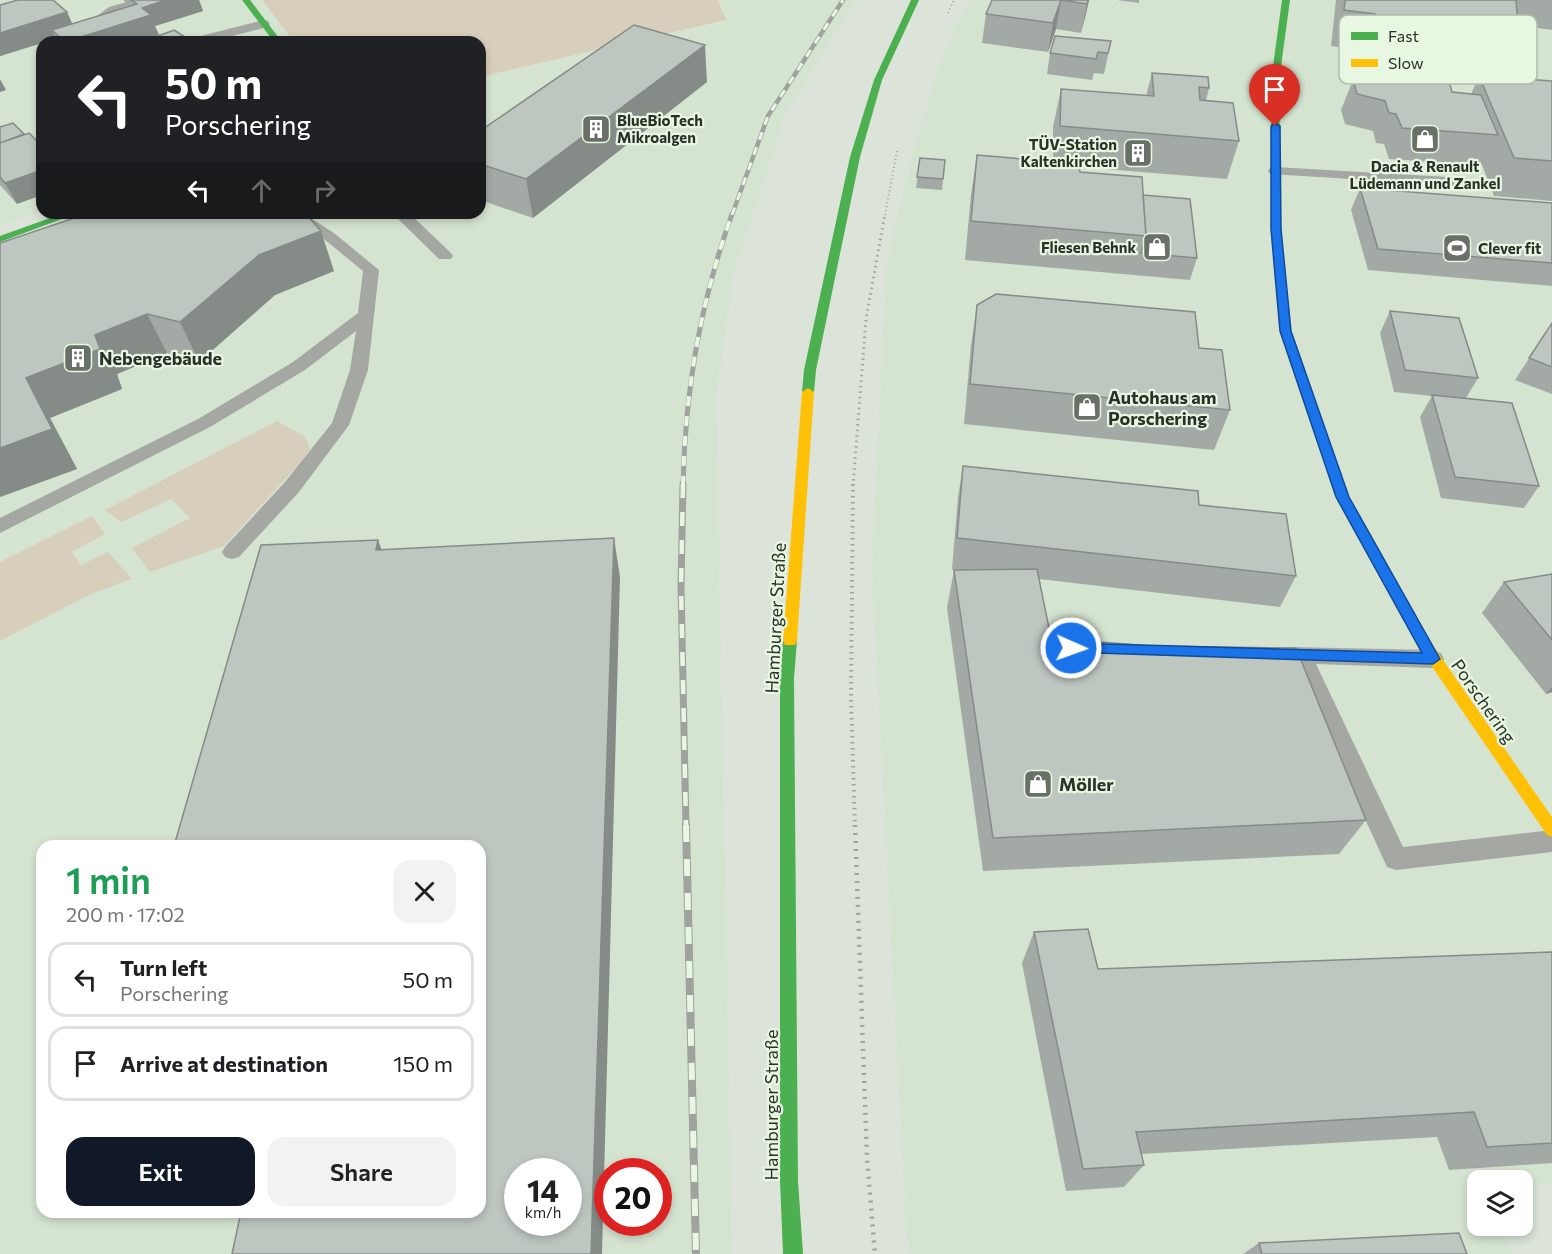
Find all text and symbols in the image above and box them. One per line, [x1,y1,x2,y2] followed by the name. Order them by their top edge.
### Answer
[1339,15,1537,84] legend
[1388,26,1419,45] text: Fast
[1388,53,1424,72] text: Slow
[165,56,262,108] text: 50 m
[66,60,144,138] icon: left
[1249,64,1300,126] pin
[1258,73,1291,106] icon: arrive
[165,108,311,141] text: Porschering
[617,111,703,146] place label: BlueBioTech Mikroalgen
[580,113,612,145] building icon: BlueBioTech Mikroalgen
[1409,123,1441,155] shop icon: Dacia & Renault Lüdemann und Zankel
[1020,135,1117,170] place label: TÜV-Station Kaltenkirchen
[1122,137,1154,169] building icon: TÜV-Station Kaltenkirchen
[1349,157,1501,192] place label: Dacia & Renault Lüdemann und Zankel
[182,174,215,207] icon: left
[245,174,278,207] icon: ahead
[308,174,341,207] icon: right
[1141,231,1173,263] shop icon: Fliesen Behnk
[1441,232,1473,264] sports icon: Clever fit
[1041,238,1136,256] place label: Fliesen Behnk
[1478,239,1541,257] place label: Clever fit
[62,342,94,374] building icon: Nebengebäude
[99,347,222,369] place label: Nebengebäude
[1108,386,1217,429] place label: Autohaus am Porschering
[1071,391,1103,423] shop icon: Autohaus am Porschering
[760,542,790,694] street label: Hamburger Straße
[1039,616,1103,680] position arrow
[1447,655,1521,747] street label: Porschering
[1022,768,1054,800] shop icon: Möller
[1059,773,1114,795] place label: Möller
[66,857,151,901] text: 1 min
[393,860,456,923] button: close
[66,902,185,926] text: 200 m · 17:02
[120,954,207,981] text: Turn left
[69,963,102,996] icon: left
[403,966,453,993] text: 50 m
[120,981,228,1005] text: Porschering
[760,1030,782,1180] street label: Hamburger Straße
[69,1047,102,1080] icon: arrive
[120,1050,328,1077] text: Arrive at destination
[393,1050,453,1077] text: 150 m
[66,1137,255,1206] button: Exit
[267,1137,456,1206] button: Share
[594,1158,672,1236] speed limit sign: 20
[1467,1170,1533,1236] map controls
[1467,1170,1533,1236] button: layers
[527,1171,559,1208] text: 14
[525,1203,561,1221] text: km/h

